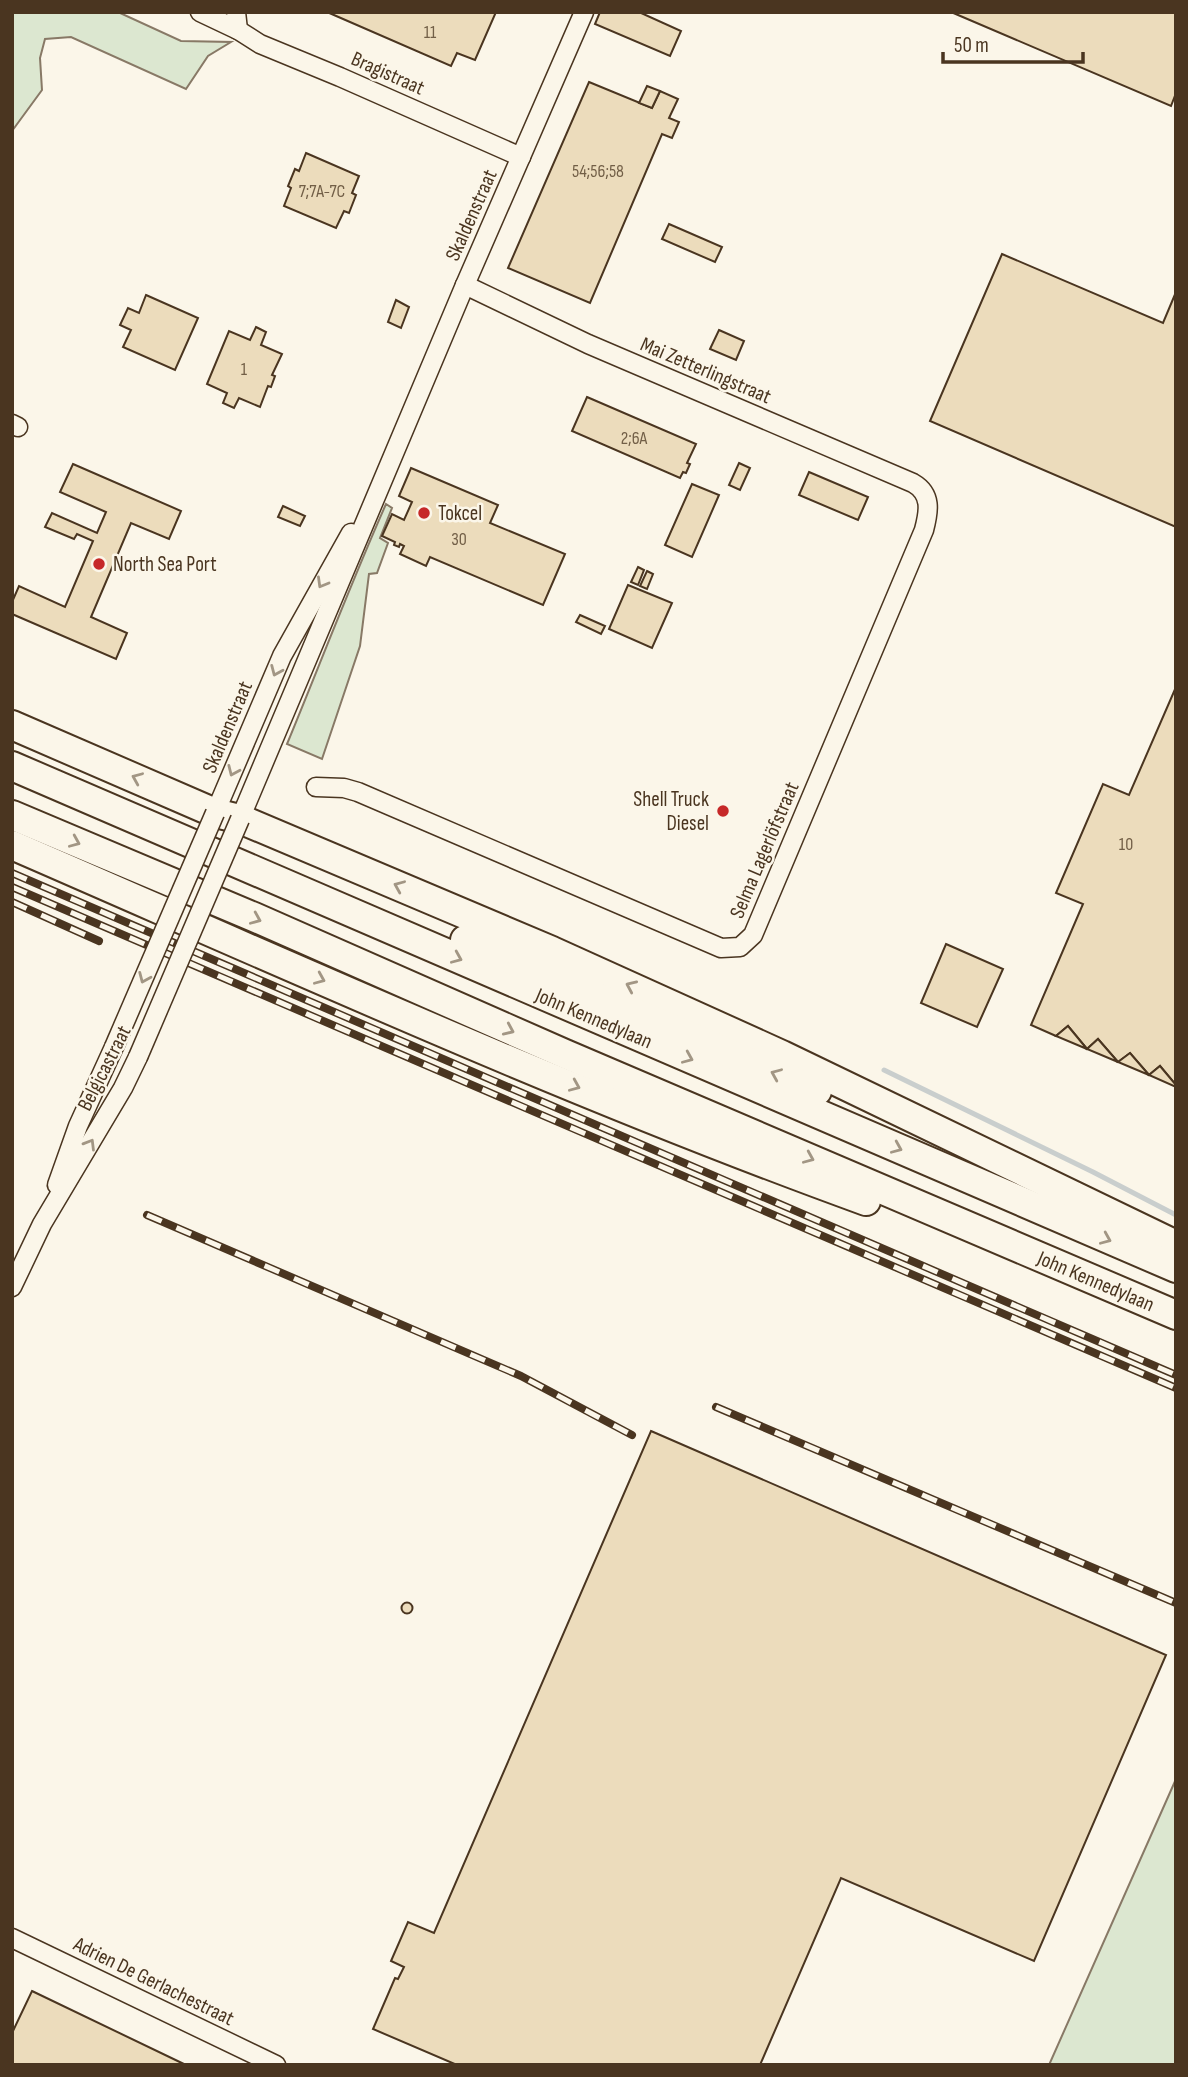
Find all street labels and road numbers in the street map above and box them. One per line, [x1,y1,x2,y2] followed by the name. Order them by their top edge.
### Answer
[347,46,428,101] street label: Bragistraat
[440,166,503,265] street label: Skaldenstraat
[637,332,775,409] street label: Mai Zetterlingstraat
[197,677,258,777] street label: Skaldenstraat
[724,778,804,922] street label: Selma Lagerlöfstraat
[531,982,656,1054] street label: John Kennedylaan
[72,1021,137,1115] street label: Belgicastraat
[1033,1245,1158,1317] street label: John Kennedylaan
[69,1931,238,2031] street label: Adrien De Gerlachestraat

